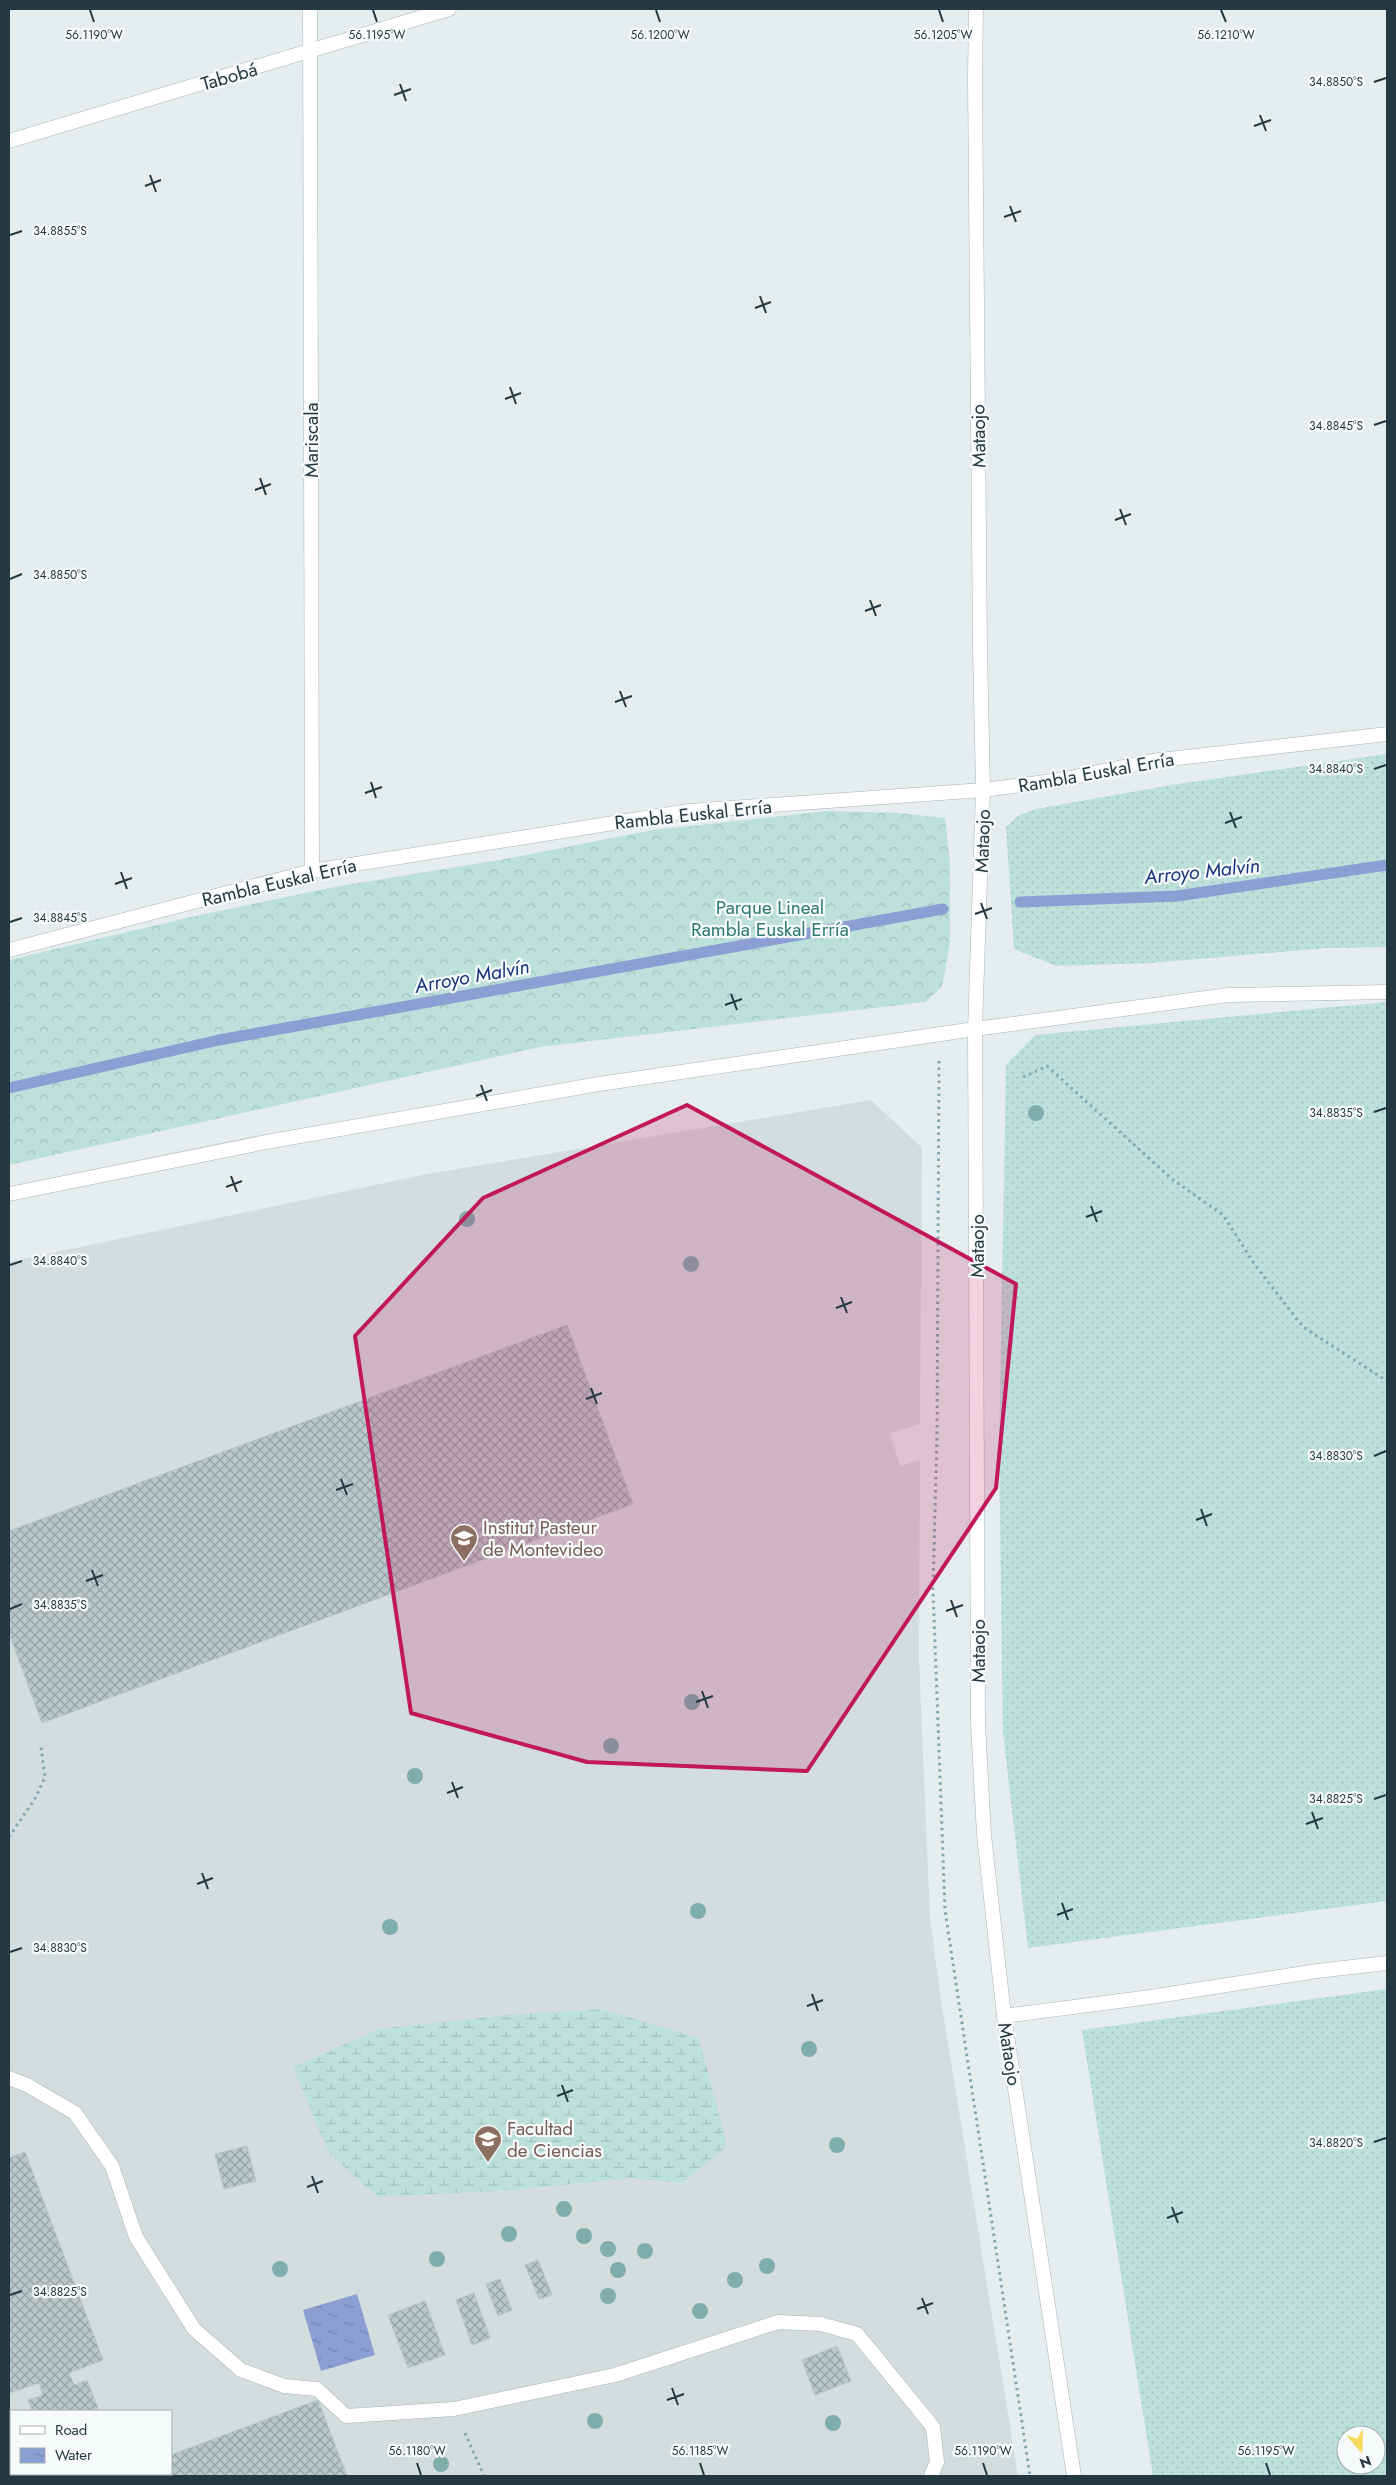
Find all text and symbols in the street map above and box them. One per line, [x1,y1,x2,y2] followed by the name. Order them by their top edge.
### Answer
[65,26,123,44] text: 56.1190°W
[349,26,406,44] text: 56.1195°W
[630,26,690,44] text: 56.1200°W
[914,26,972,44] text: 56.1205°W
[1197,26,1255,44] text: 56.1210°W
[198,56,260,97] street label: Tabobá
[1309,73,1363,91] text: 34.8850°S
[33,222,87,240] text: 34.8855°S
[298,402,325,478] street label: Mariscala
[964,404,993,468] street label: Mataojo
[1309,417,1363,435] text: 34.8845°S
[33,566,87,584] text: 34.8850°S
[1016,745,1176,799] street label: Rambla Euskal Erría
[1309,760,1364,778] text: 34.8840°S
[613,793,773,836] street label: Rambla Euskal Erría
[968,809,997,873] street label: Mataojo
[1142,851,1261,892] water label: Arroyo Malvín
[199,852,359,913] street label: Rambla Euskal Erría
[691,894,849,943] park label: Parque Lineal Rambla Euskal Erría
[33,909,87,927] text: 34.8845°S
[411,952,532,1001] water label: Arroyo Malvín
[1309,1104,1363,1122] text: 34.8835°S
[964,1214,991,1278] street label: Mataojo
[33,1252,88,1270] text: 34.8840°S
[1309,1447,1363,1465] text: 34.8830°S
[483,1514,603,1563] place label: Institut Pasteur de Montevideo
[449,1523,479,1562] school or university icon: Institut Pasteur de Montevideo
[33,1596,87,1614] text: 34.8835°S
[965,1619,992,1683] street label: Mataojo
[1309,1790,1363,1808] text: 34.8825°S
[33,1939,87,1957] text: 34.8830°S
[991,2020,1028,2088] street label: Mataojo
[507,2115,602,2164] place label: Facultad de Ciencias
[473,2124,503,2163] school or university icon: Facultad de Ciencias
[1309,2134,1364,2152] text: 34.8820°S
[33,2283,87,2301] text: 34.8825°S
[10,2410,172,2475] legend
[55,2419,87,2441] text: Road
[1336,2425,1386,2475] north arrow
[388,2442,446,2460] text: 56.1180°W
[672,2442,728,2460] text: 56.1185°W
[954,2442,1012,2460] text: 56.1190°W
[1238,2442,1295,2460] text: 56.1195°W
[55,2444,93,2466] text: Water
[1357,2451,1374,2474] text: N

